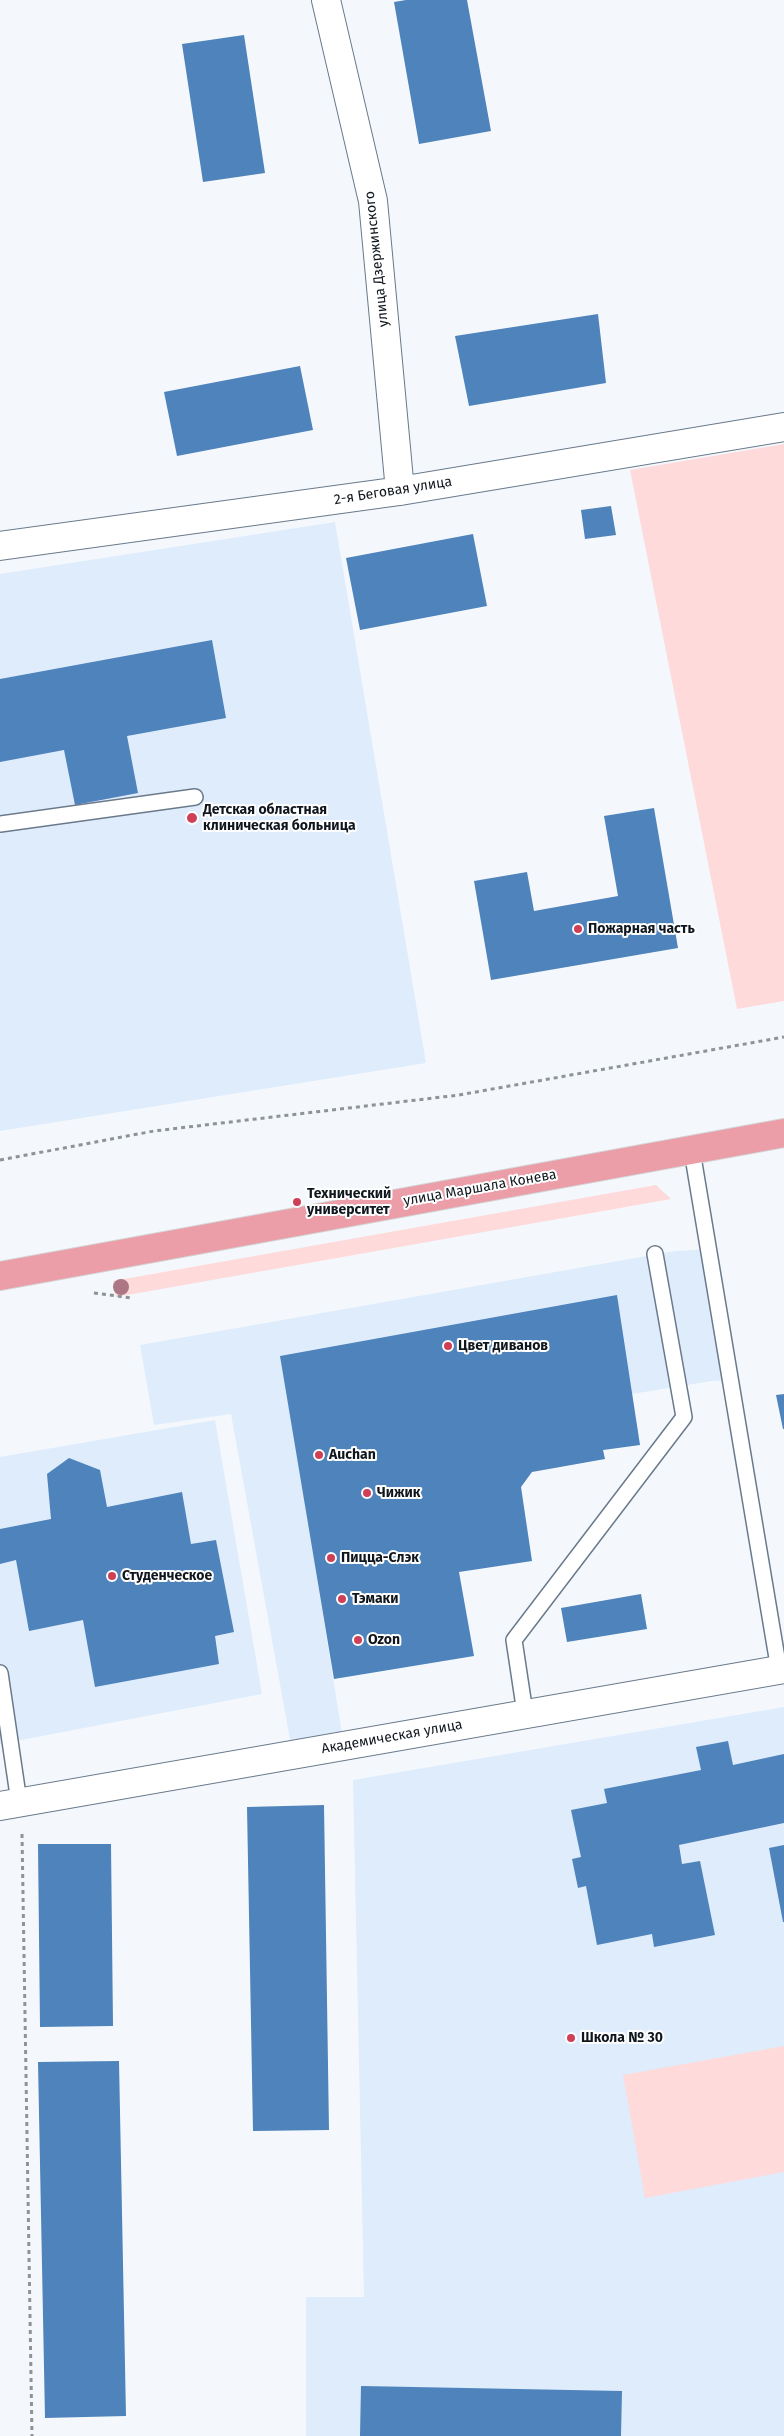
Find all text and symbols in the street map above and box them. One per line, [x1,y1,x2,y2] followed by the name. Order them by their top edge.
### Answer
[362,190,392,328] street label: улица Дзержинского
[333,473,453,509] street label: 2-я Беговая улица
[203,802,356,834] place label: Детская областная клиническая больница
[185,811,199,825] marker: Детская областная клиническая больница
[588,921,695,937] place label: Пожарная часть
[572,923,584,935] marker: Пожарная часть
[402,1166,558,1210] street label: улица Маршала Конева
[307,1186,391,1218] place label: Технический университет
[291,1196,303,1208] marker: Технический университет
[458,1338,548,1354] place label: Цвет диванов
[442,1340,454,1352] marker: Цвет диванов
[329,1447,376,1463] place label: Auchan
[313,1449,325,1461] marker: Auchan
[377,1485,420,1501] place label: Чижик
[361,1487,373,1499] marker: Чижик
[341,1550,419,1566] place label: Пицца-Слэк
[325,1552,337,1564] marker: Пицца-Слэк
[122,1568,212,1584] place label: Студенческое
[106,1570,118,1582] marker: Студенческое
[352,1591,399,1607] place label: Тэмаки
[336,1593,348,1605] marker: Тэмаки
[368,1632,400,1648] place label: Ozon
[352,1634,364,1646] marker: Ozon
[320,1716,464,1758] street label: Академическая улица
[581,2030,663,2046] place label: Школа № 30
[565,2032,577,2044] marker: Школа № 30

